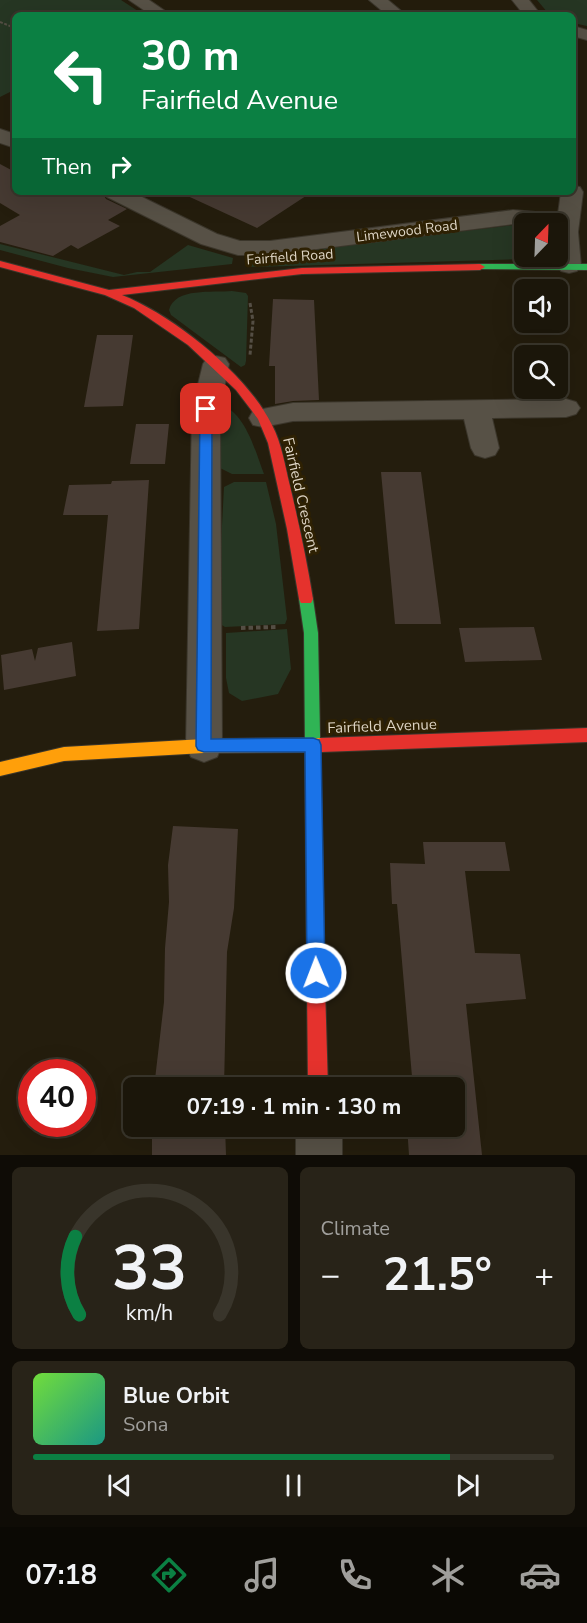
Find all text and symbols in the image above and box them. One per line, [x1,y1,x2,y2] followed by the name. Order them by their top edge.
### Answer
[141,28,240,85] text: 30 m
[42,36,120,114] icon: left
[141,82,338,119] text: Fairfield Avenue
[104,150,137,183] icon: right
[42,152,92,182] text: Then
[514,213,568,267] north arrow
[514,213,568,399] map controls
[355,215,459,247] street label: Limewood Road
[246,244,334,270] street label: Fairfield Road
[514,279,568,333] button: sound
[514,345,568,399] button: search
[180,383,231,434] pin
[189,392,222,425] icon: arrive
[278,435,324,555] street label: Fairfield Crescent
[327,714,437,738] street label: Fairfield Avenue
[284,941,348,1005] position arrow
[18,1059,96,1137] speed limit sign: 40
[187,1092,401,1122] text: 07:19 · 1 min · 130 m
[321,1215,390,1242] text: Climate
[112,1226,187,1311] text: 33
[383,1245,492,1306] text: 21.5°
[321,1253,340,1298] text: −
[534,1253,554,1298] text: +
[126,1298,173,1328] text: km/h
[123,1381,229,1411] text: Blue Orbit
[123,1411,168,1438] text: Sona
[103,1469,136,1502] icon: previous
[277,1469,310,1502] icon: pause
[451,1469,484,1502] icon: next
[148,1554,190,1596] icon: directions
[241,1554,283,1596] icon: music
[334,1554,376,1596] icon: phone
[427,1554,469,1596] icon: climate
[519,1554,561,1596] icon: car
[25,1557,97,1594] text: 07:18

